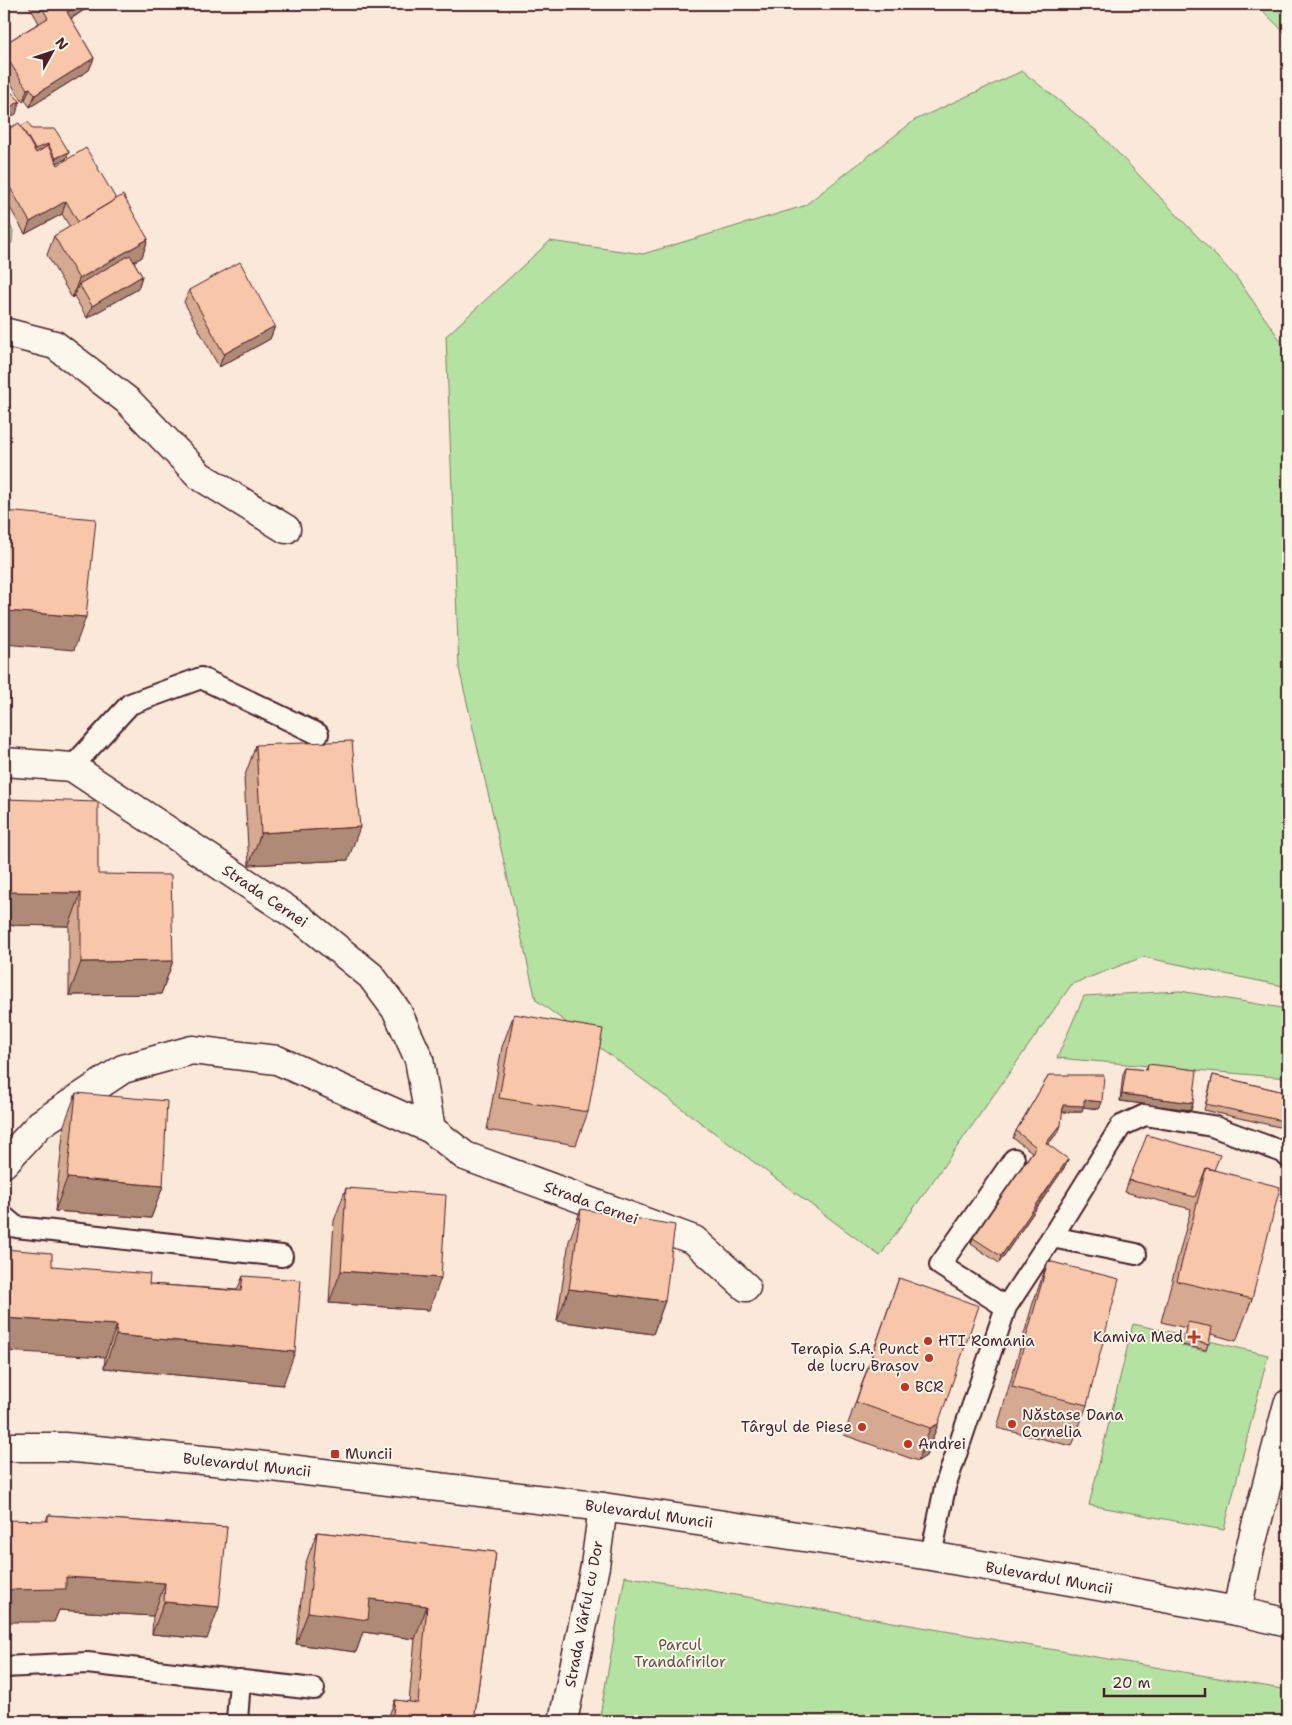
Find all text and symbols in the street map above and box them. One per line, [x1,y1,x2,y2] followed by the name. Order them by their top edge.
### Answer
[28,28,78,78] north arrow
[51,34,72,54] text: N
[218,860,312,932] street label: Strada Cernei
[541,1177,641,1229] street label: Strada Cernei
[1093,1327,1183,1347] place label: Kamiva Med
[1187,1330,1201,1344] marker: Kamiva Med
[938,1331,1035,1351] place label: HTI Romania
[922,1335,934,1347] marker: HTI Romania
[791,1339,919,1377] place label: Terapia S.A. Punct de lucru Brașov
[923,1352,935,1364] marker: Terapia S.A. Punct de lucru Brașov
[915,1377,943,1397] place label: BCR
[899,1381,911,1393] marker: BCR
[1022,1405,1124,1442] place label: Năstase Dana Cornelia
[741,1417,852,1437] place label: Târgul de Piese
[1006,1418,1018,1430] marker: Năstase Dana Cornelia
[856,1421,868,1433] marker: Târgul de Piese
[918,1434,966,1454] place label: Andrei
[902,1438,914,1450] marker: Andrei
[345,1444,393,1464] place label: Muncii
[182,1448,312,1482] street label: Bulevardul Muncii
[329,1448,341,1460] marker: Muncii
[584,1495,714,1533] street label: Bulevardul Muncii
[560,1539,608,1689] street label: Strada Vârful cu Dor
[984,1557,1114,1599] street label: Bulevardul Muncii
[634,1635,726,1672] park label: Parcul Trandafirilor
[1104,1665,1206,1697] scale bar
[1112,1673,1151,1693] text: 20 m

